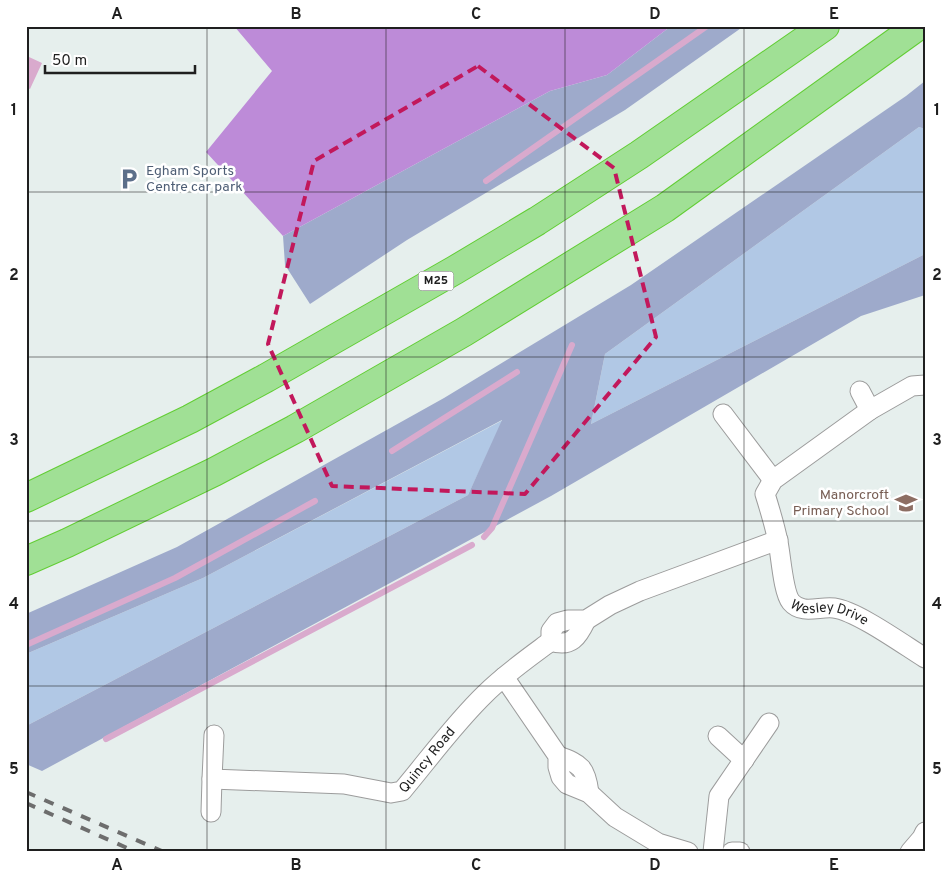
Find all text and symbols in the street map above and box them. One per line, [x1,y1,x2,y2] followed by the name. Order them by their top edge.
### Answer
[111,5,123,25] text: A
[290,5,302,25] text: B
[471,5,481,25] text: C
[649,5,661,25] text: D
[829,5,839,25] text: E
[45,42,195,74] scale bar
[52,52,87,71] text: 50 m
[11,101,17,121] text: 1
[934,101,940,121] text: 1
[146,163,243,196] place label: Egham Sports Centre car park
[116,166,142,192] parking icon: Egham Sports Centre car park
[9,266,19,286] text: 2
[932,266,942,286] text: 2
[418,272,454,290] road number: M25
[9,431,19,451] text: 3
[932,431,942,451] text: 3
[793,487,889,520] place label: Manorcroft Primary School
[893,490,919,516] school or university icon: Manorcroft Primary School
[9,595,19,615] text: 4
[932,595,942,615] text: 4
[787,596,871,629] street label: Wesley Drive
[395,724,459,797] street label: Quincy Road
[9,760,19,780] text: 5
[932,760,942,780] text: 5
[111,856,123,876] text: A
[290,856,302,876] text: B
[471,856,481,876] text: C
[649,856,661,876] text: D
[829,856,839,876] text: E

